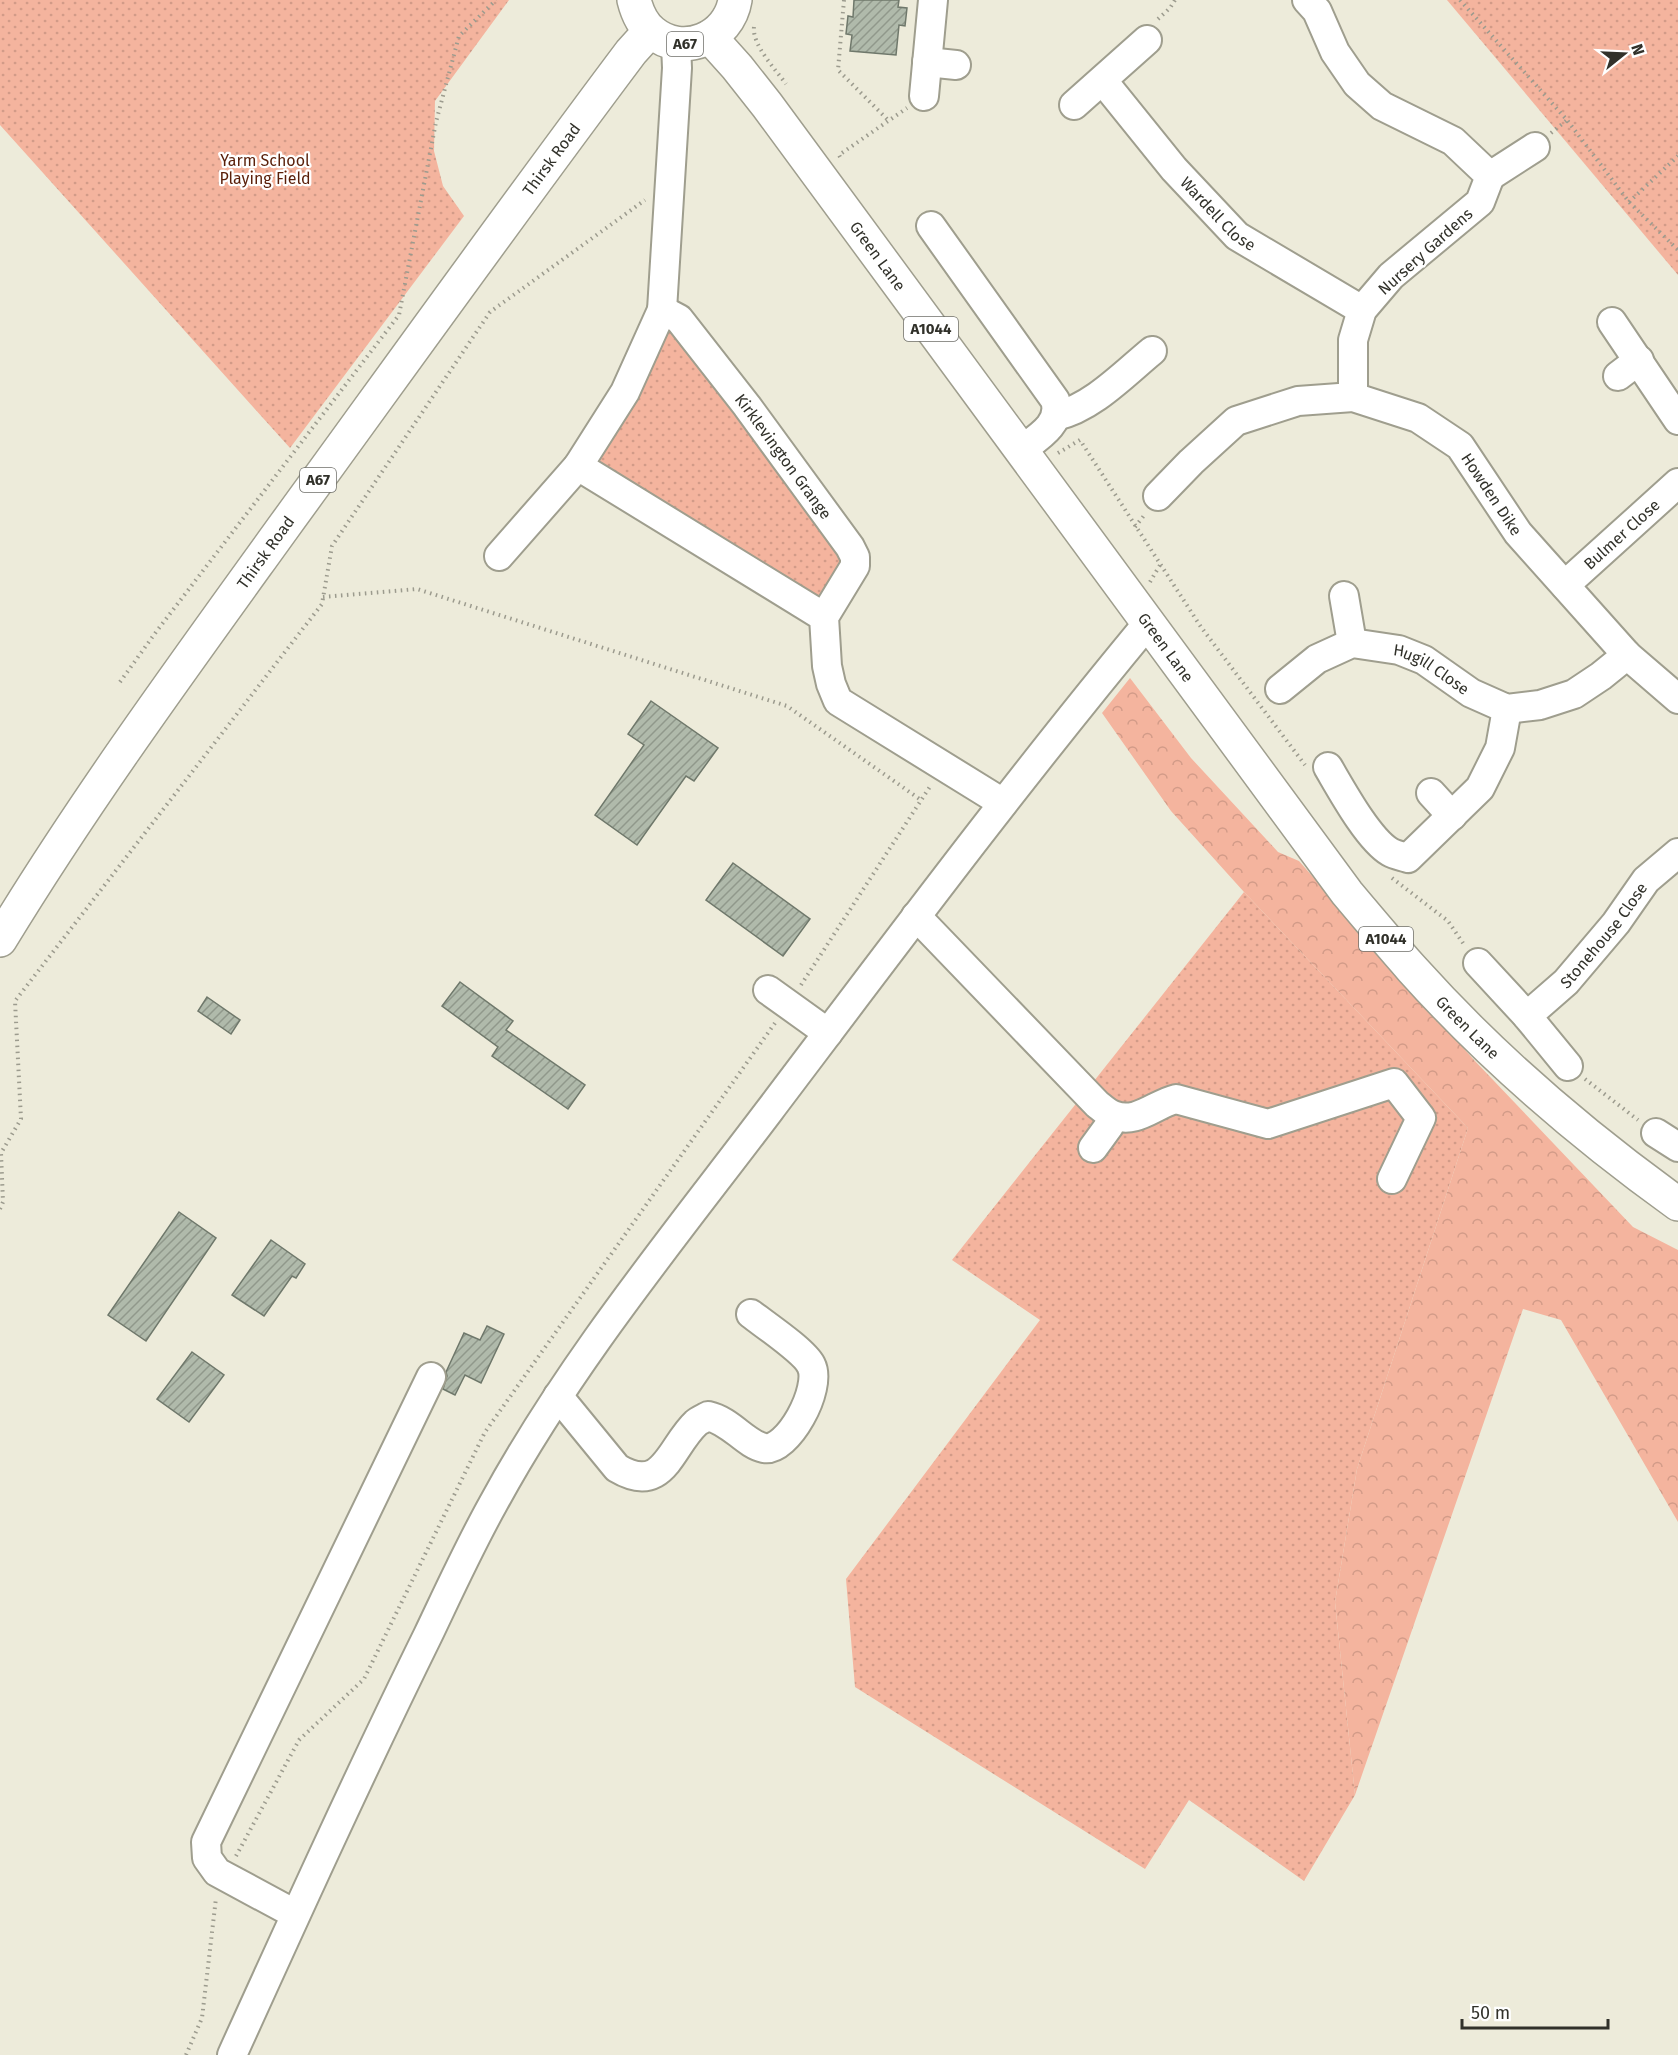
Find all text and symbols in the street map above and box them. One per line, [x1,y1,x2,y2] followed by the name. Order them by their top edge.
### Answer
[1594,24,1654,84] north arrow
[667,32,703,56] road number: A67
[1627,42,1648,57] text: N
[519,120,584,199] street label: Thirsk Road
[219,151,311,188] park label: Yarm School Playing Field
[1176,173,1259,255] street label: Wardell Close
[1374,204,1476,299] street label: Nursery Gardens
[846,218,909,295] street label: Green Lane
[904,317,958,341] road number: A1044
[731,390,835,523] street label: Kirklevington Grange
[1457,449,1526,539] street label: Howden Dike
[300,468,336,492] road number: A67
[1580,495,1664,574] street label: Bulmer Close
[233,512,298,593] street label: Thirsk Road
[1134,609,1198,686] street label: Green Lane
[1392,640,1473,699] street label: Hugill Close
[1557,879,1651,993] street label: Stonehouse Close
[1359,927,1413,951] road number: A1044
[1432,992,1503,1063] street label: Green Lane
[1462,1992,1608,2030] scale bar
[1471,2002,1510,2024] text: 50 m

